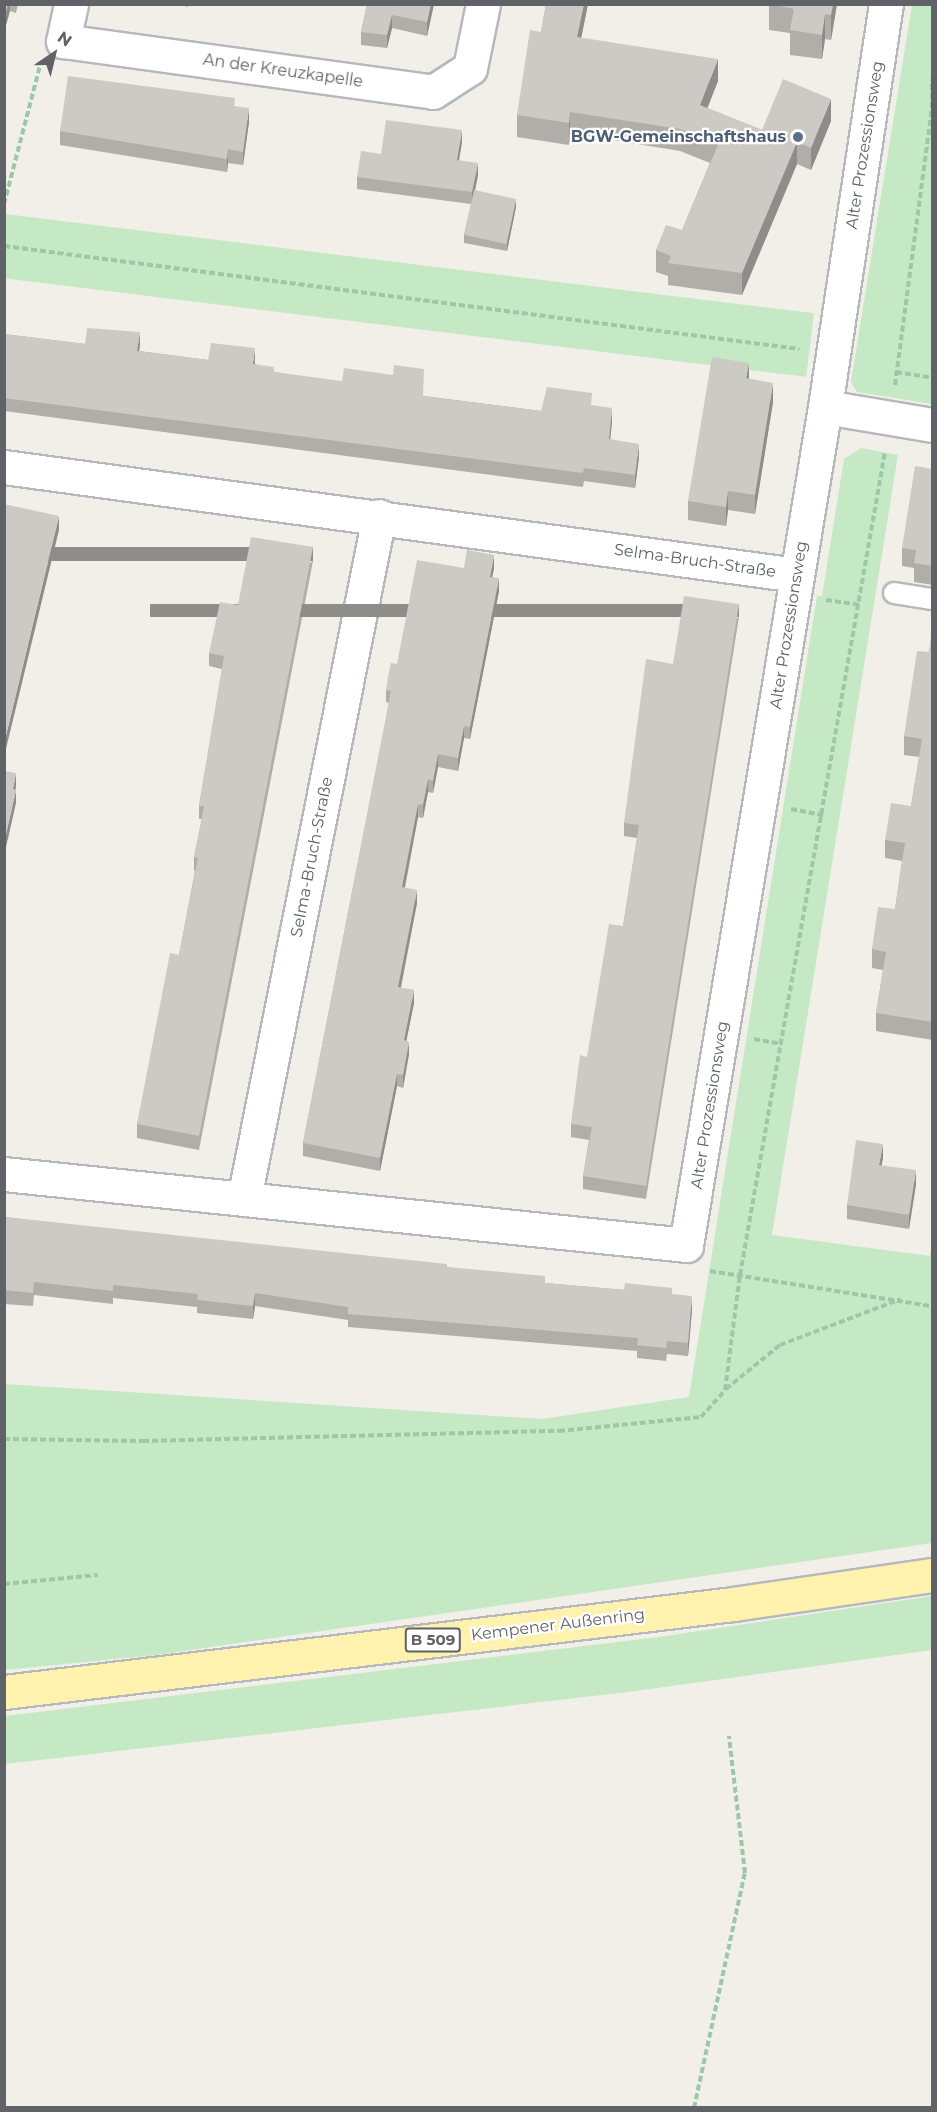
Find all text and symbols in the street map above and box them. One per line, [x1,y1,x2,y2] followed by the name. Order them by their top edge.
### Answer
[24,24,84,84] north arrow
[54,27,75,50] text: N
[202,50,364,92] street label: An der Kreuzkapelle
[842,60,888,230] street label: Alter Prozessionsweg
[571,127,786,147] place label: BGW-Gemeinschaftshaus
[791,130,805,144] marker: BGW-Gemeinschaftshaus
[613,540,777,582] street label: Selma-Bruch-Straße
[766,540,812,710] street label: Alter Prozessionsweg
[287,775,337,939] street label: Selma-Bruch-Straße
[687,1020,733,1190] street label: Alter Prozessionsweg
[470,1605,646,1645] street label: Kempener Außenring
[404,1628,462,1652] road number: B 509

